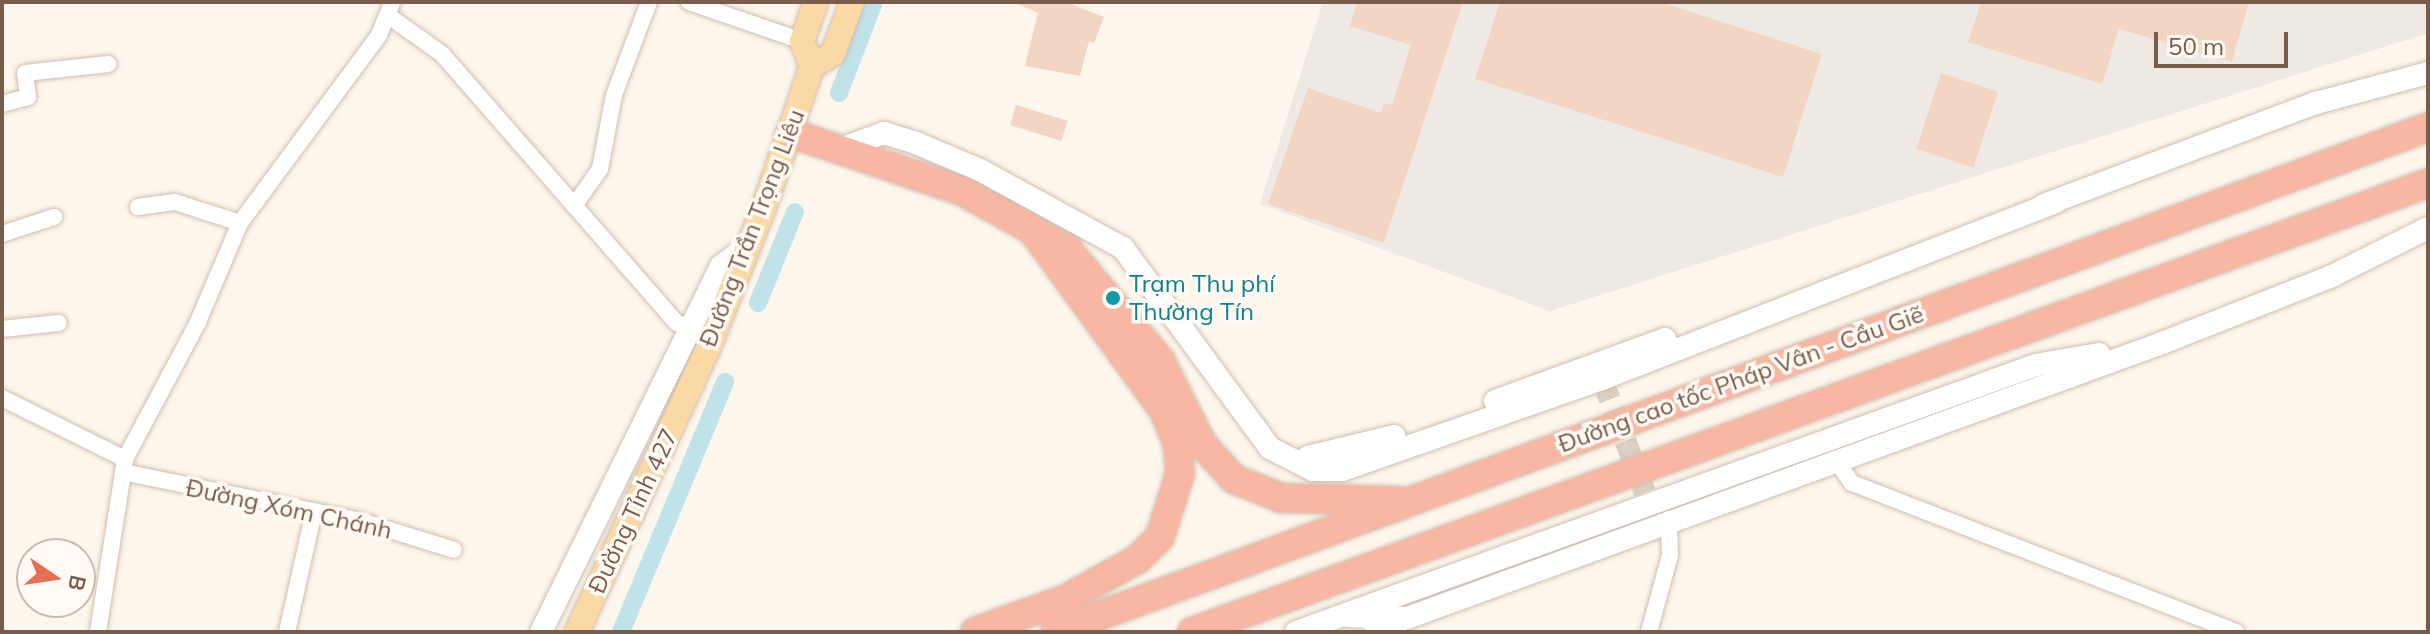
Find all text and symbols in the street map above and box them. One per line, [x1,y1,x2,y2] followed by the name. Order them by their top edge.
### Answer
[2158,16,2292,66] scale bar
[2168,31,2224,61] text: 50 m
[693,105,811,351] street label: Đường Trần Trọng Liêu
[1129,270,1275,326] place label: Trạm Thu phí Thường Tín
[1104,289,1122,307] marker: Trạm Thu phí Thường Tín
[1554,299,1928,459] street label: Đường cao tốc Pháp Vân - Cầu Giẽ
[582,424,684,598] street label: Đường Tỉnh 427
[183,473,395,545] street label: Đường Xóm Chánh
[16,538,96,618] north arrow
[62,572,93,593] text: B

